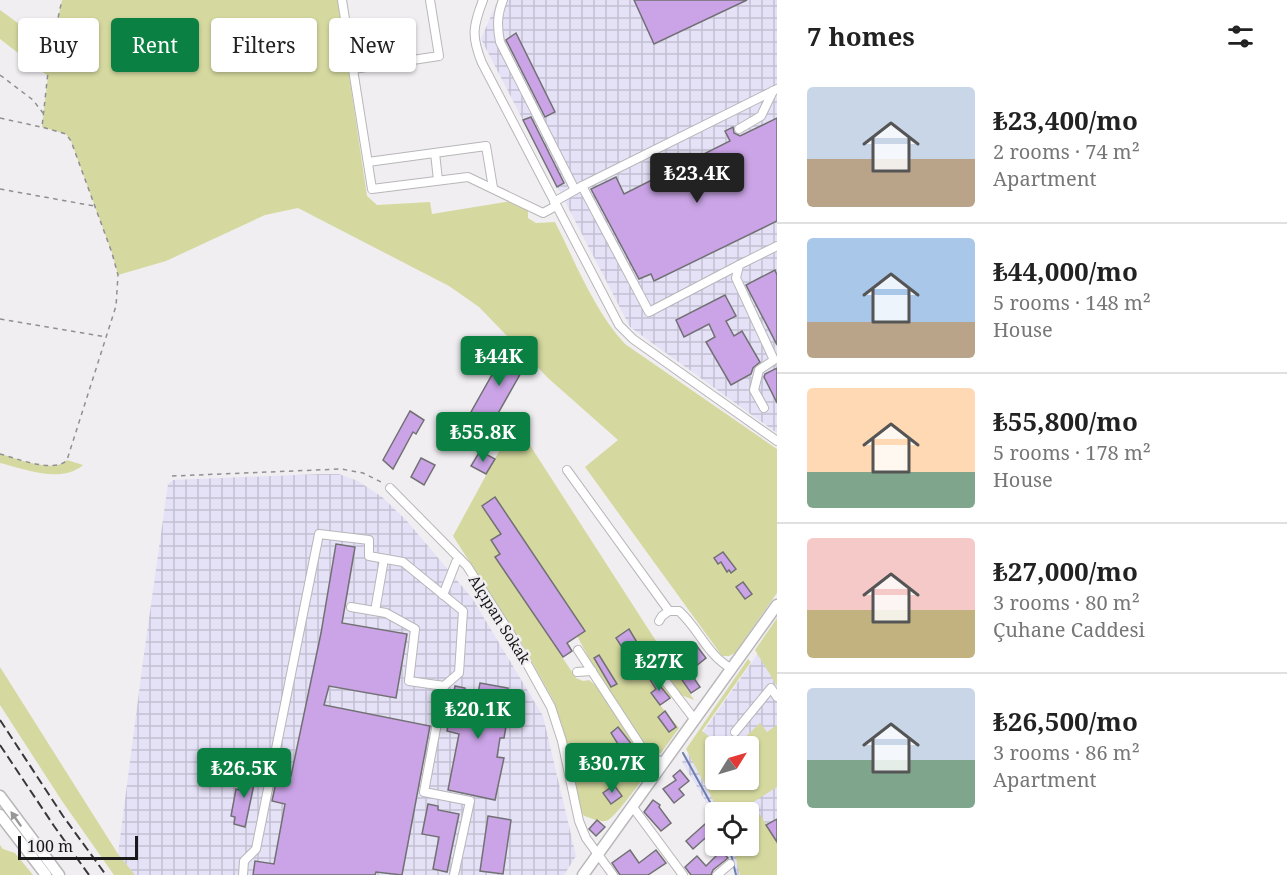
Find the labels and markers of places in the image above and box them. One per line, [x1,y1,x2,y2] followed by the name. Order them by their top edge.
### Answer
[648,153,746,204] pin: ₺23.4K
[463,336,535,387] pin: ₺44K
[434,412,532,463] pin: ₺55.8K
[623,641,695,692] pin: ₺27K
[429,689,527,740] pin: ₺20.1K
[563,743,661,794] pin: ₺30.7K
[195,748,293,799] pin: ₺26.5K

